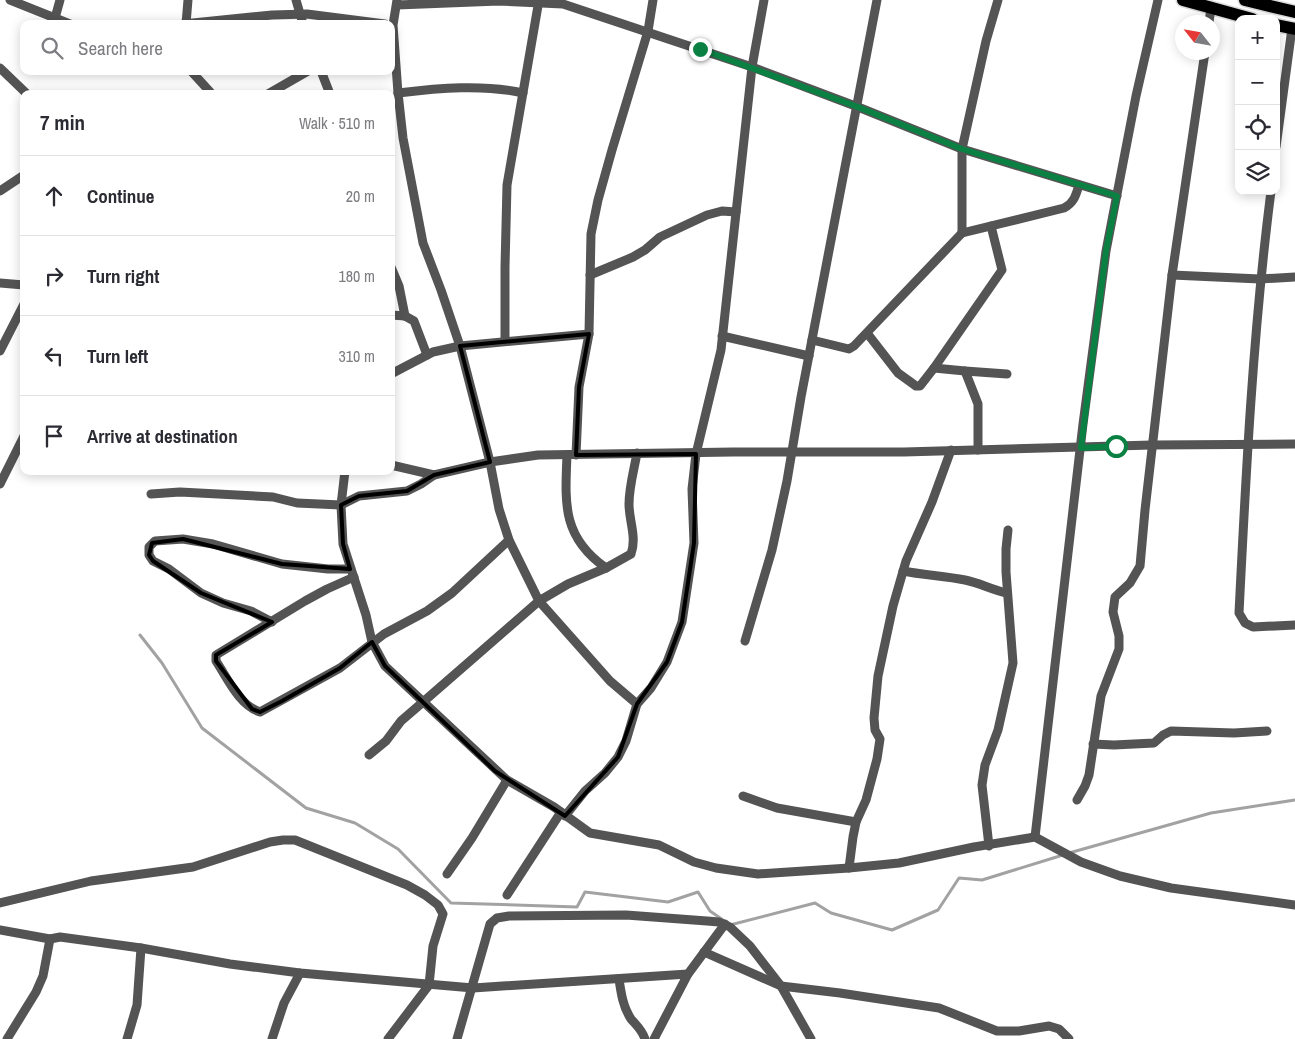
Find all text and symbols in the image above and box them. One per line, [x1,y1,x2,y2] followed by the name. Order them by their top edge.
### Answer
[1175,15,1220,60] north arrow
[1235,15,1280,195] map controls
[1235,15,1280,60] button: +
[20,20,395,75] search box
[38,34,66,62] icon: search
[78,35,163,61] text: Search here
[689,38,712,61] route end
[1235,60,1280,105] button: −
[1235,105,1280,150] button: locate
[40,108,85,137] text: 7 min
[299,112,375,134] text: Walk · 510 m
[1235,150,1280,195] button: layers
[40,182,68,210] icon: ahead
[87,183,155,209] text: Continue
[346,185,375,207] text: 20 m
[40,262,68,290] icon: right
[87,263,159,289] text: Turn right
[339,265,375,287] text: 180 m
[40,342,68,370] icon: left
[87,343,148,369] text: Turn left
[339,345,375,367] text: 310 m
[40,422,68,450] icon: arrive
[87,423,238,449] text: Arrive at destination
[1105,435,1128,458] route start

